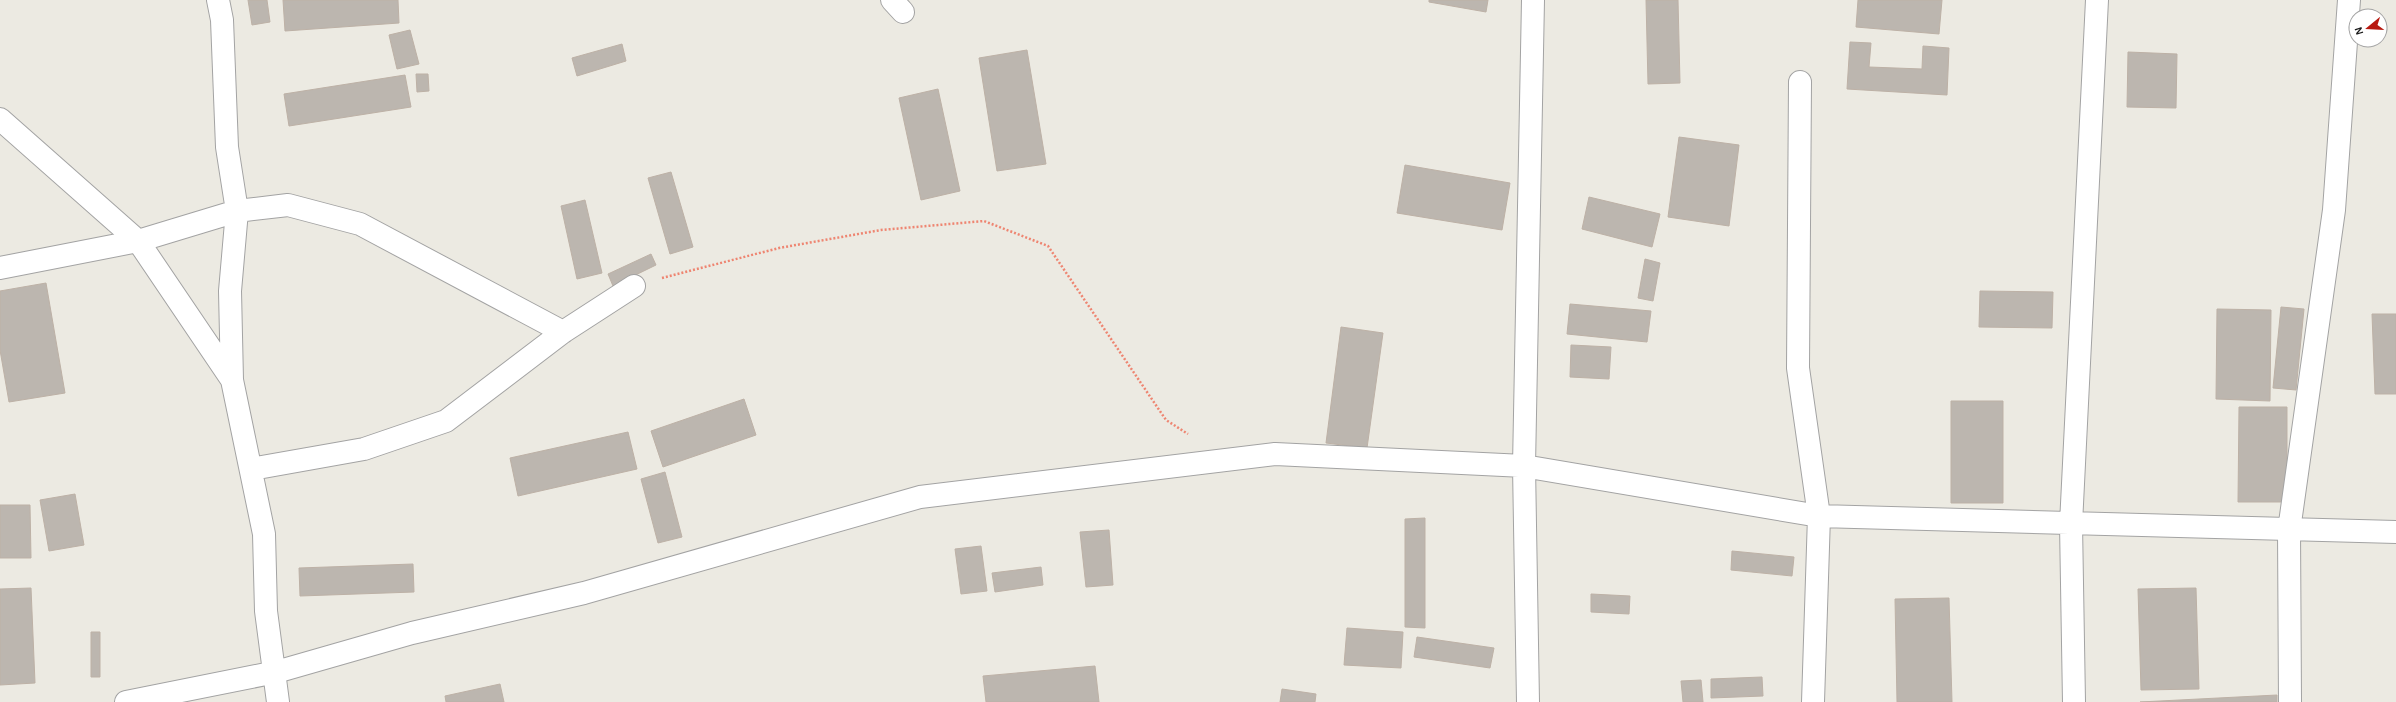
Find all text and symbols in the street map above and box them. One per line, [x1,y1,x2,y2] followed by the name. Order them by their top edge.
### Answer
[2348,8,2388,48] north arrow
[2353,26,2365,36] text: N

